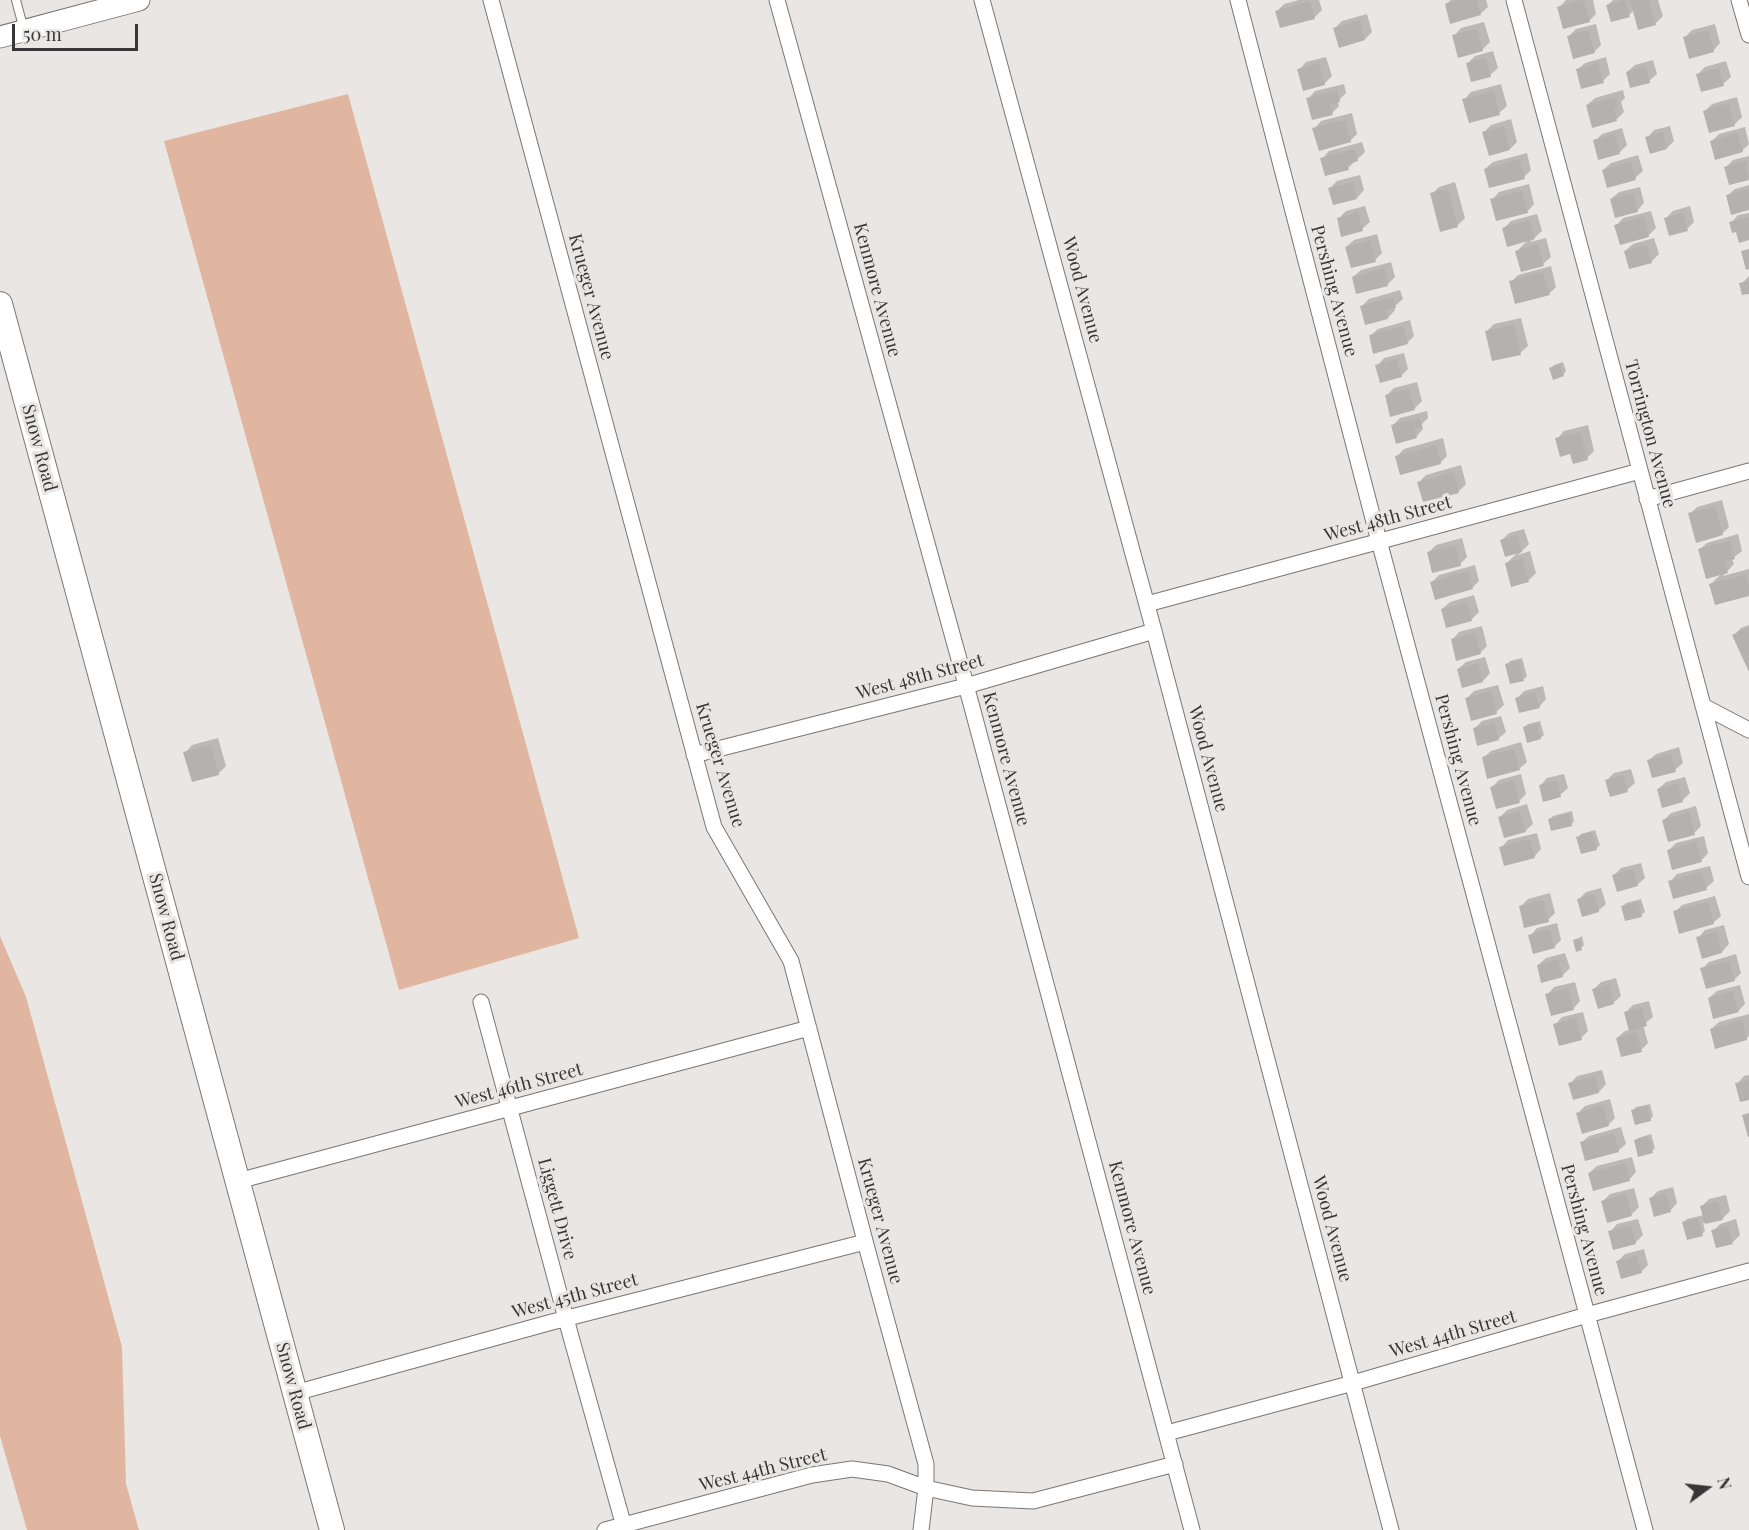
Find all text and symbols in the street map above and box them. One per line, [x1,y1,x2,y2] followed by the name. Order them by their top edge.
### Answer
[15,12,141,50] scale bar
[23,22,62,46] text: 50 m
[849,220,905,360] street label: Kenmore Avenue
[1306,223,1362,359] street label: Pershing Avenue
[564,232,618,362] street label: Krueger Avenue
[1057,235,1107,345] street label: Wood Avenue
[1620,358,1680,510] street label: Torrington Avenue
[17,402,61,494] street label: Snow Road
[1322,492,1454,546] street label: West 48th Street
[854,650,986,704] street label: West 48th Street
[978,689,1034,829] street label: Kenmore Avenue
[1430,692,1486,828] street label: Pershing Avenue
[691,700,749,830] street label: Krueger Avenue
[1183,704,1233,814] street label: Wood Avenue
[144,871,188,963] street label: Snow Road
[453,1059,585,1113] street label: West 46th Street
[533,1156,581,1262] street label: Liggett Drive
[853,1156,907,1286] street label: Krueger Avenue
[1104,1158,1160,1298] street label: Kenmore Avenue
[1556,1162,1612,1298] street label: Pershing Avenue
[1307,1174,1357,1284] street label: Wood Avenue
[510,1269,640,1323] street label: West 45th Street
[1387,1306,1519,1362] street label: West 44th Street
[271,1340,315,1432] street label: Snow Road
[697,1444,829,1496] street label: West 44th Street
[1677,1458,1737,1518] north arrow
[1713,1475,1737,1492] text: N

